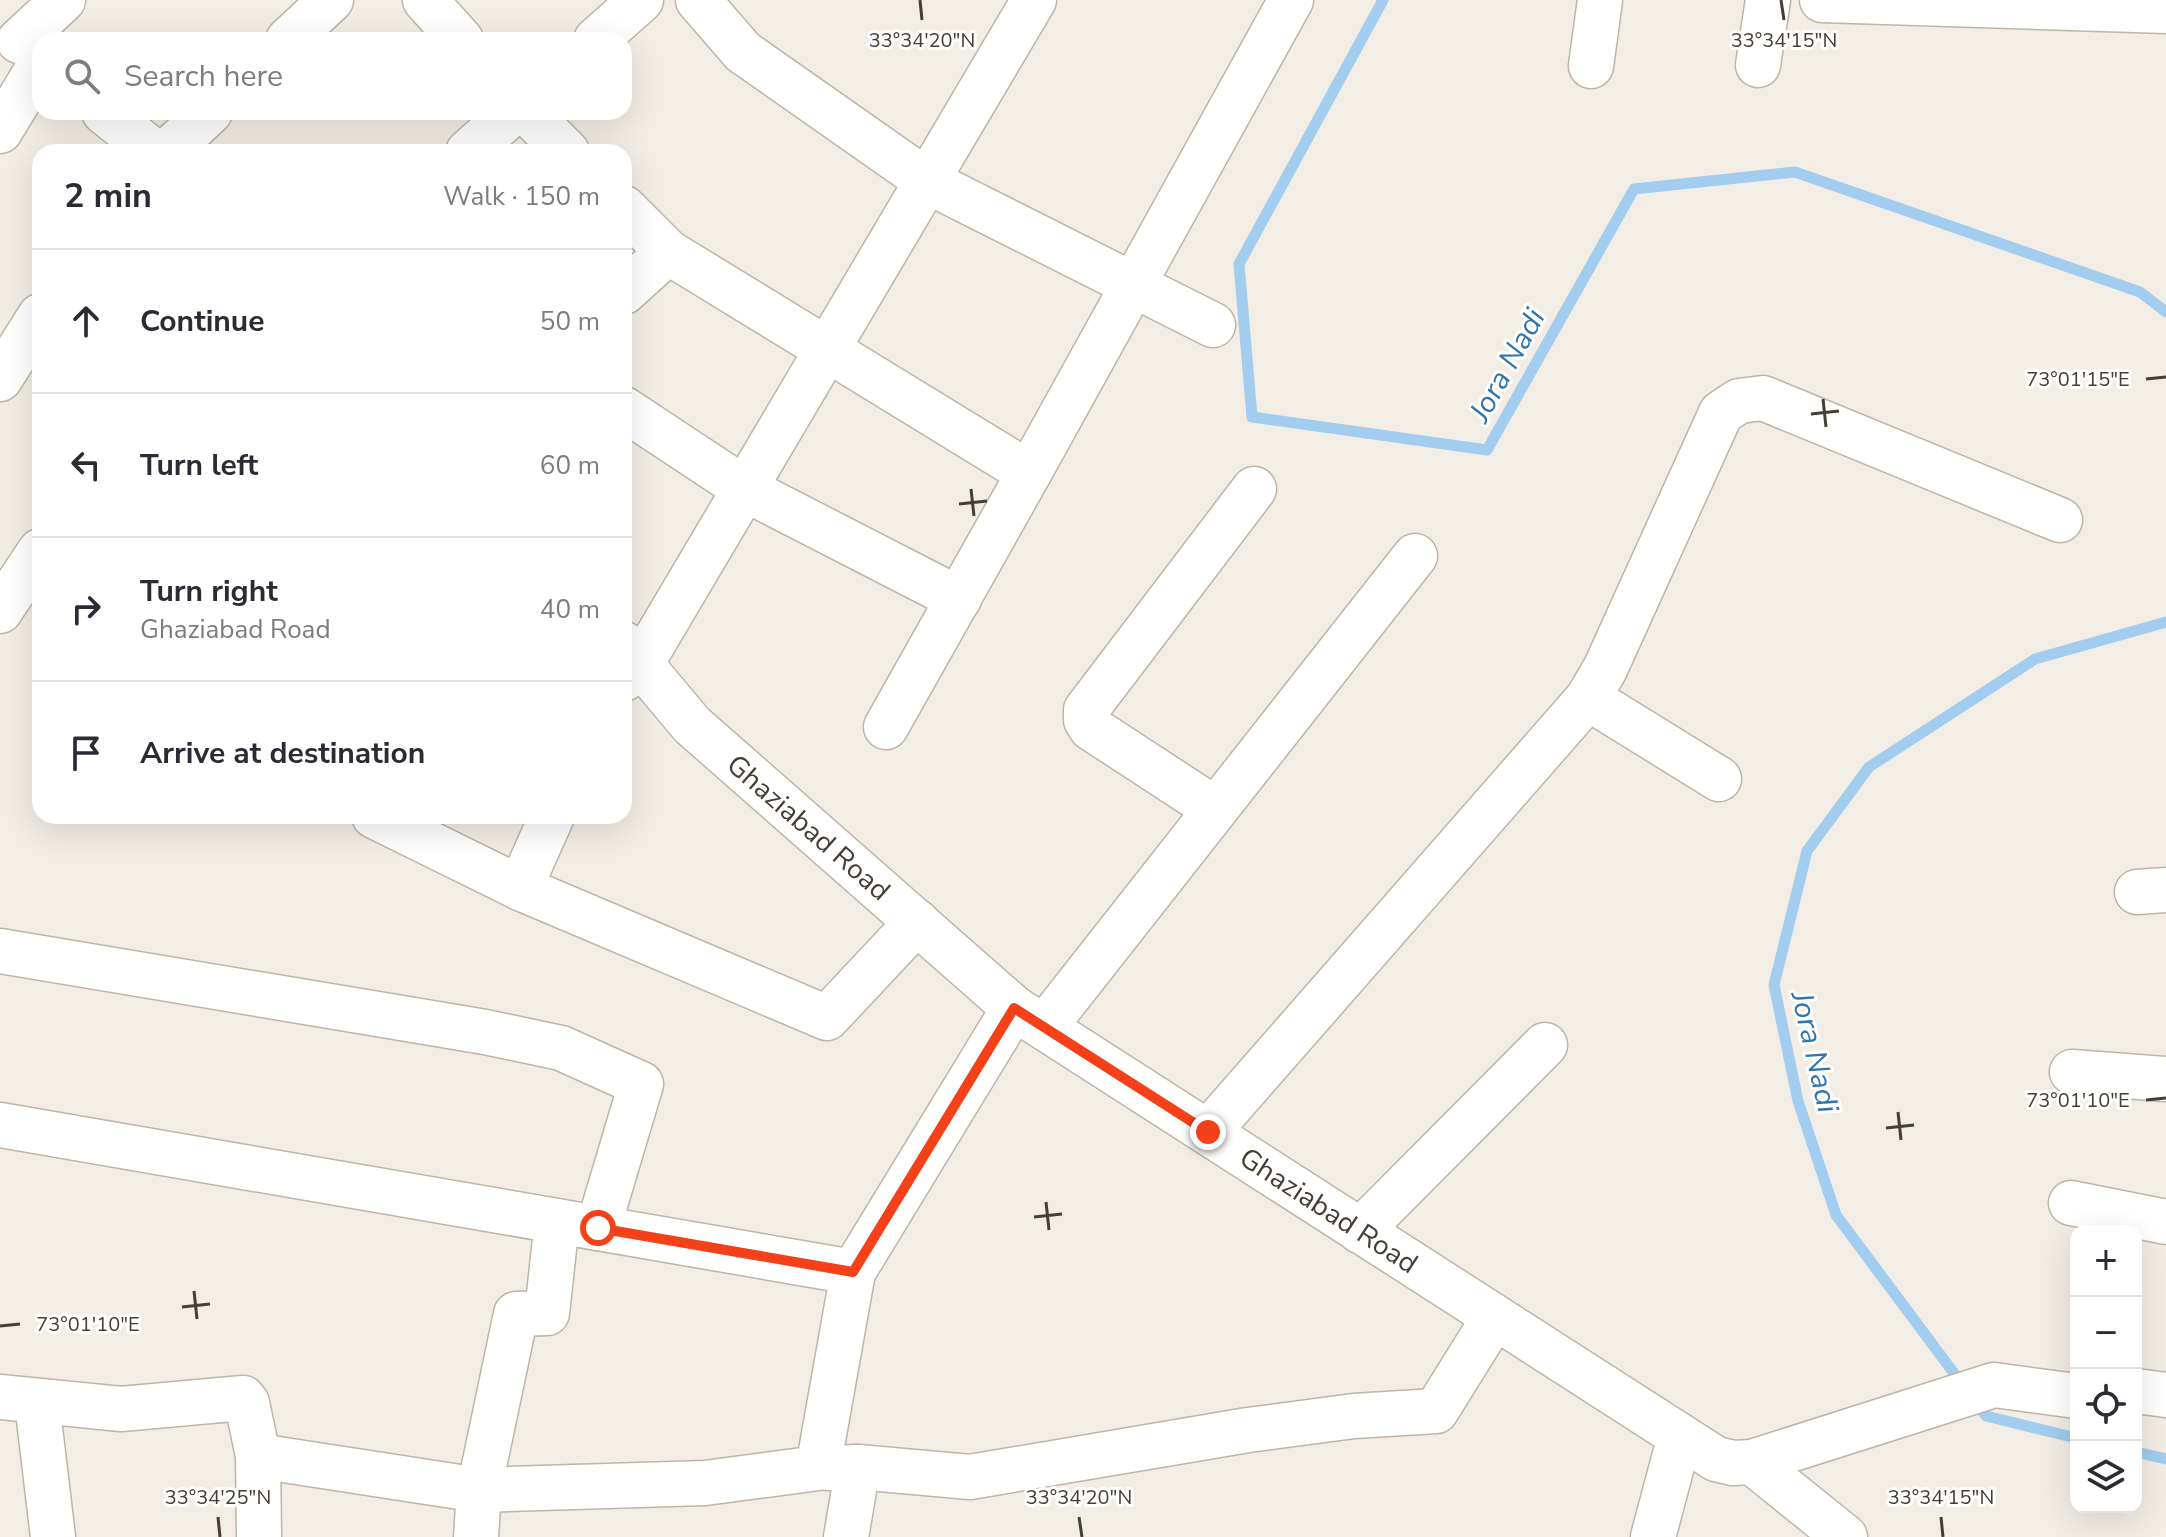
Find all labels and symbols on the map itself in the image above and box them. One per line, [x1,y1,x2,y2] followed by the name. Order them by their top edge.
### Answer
[869,27,975,54] text: 33°34'20"N
[1731,27,1837,54] text: 33°34'15"N
[1459,301,1556,431] water label: Jora Nadi
[2026,366,2130,393] text: 73°01'15"E
[718,746,898,909] street label: Ghaziabad Road
[1780,986,1849,1118] water label: Jora Nadi
[2026,1087,2130,1114] text: 73°01'10"E
[1190,1114,1226,1150] route end
[1232,1139,1425,1283] street label: Ghaziabad Road
[580,1210,616,1246] route start
[36,1311,140,1338] text: 73°01'10"E
[165,1484,271,1511] text: 33°34'25"N
[1026,1484,1132,1511] text: 33°34'20"N
[1888,1484,1994,1511] text: 33°34'15"N

